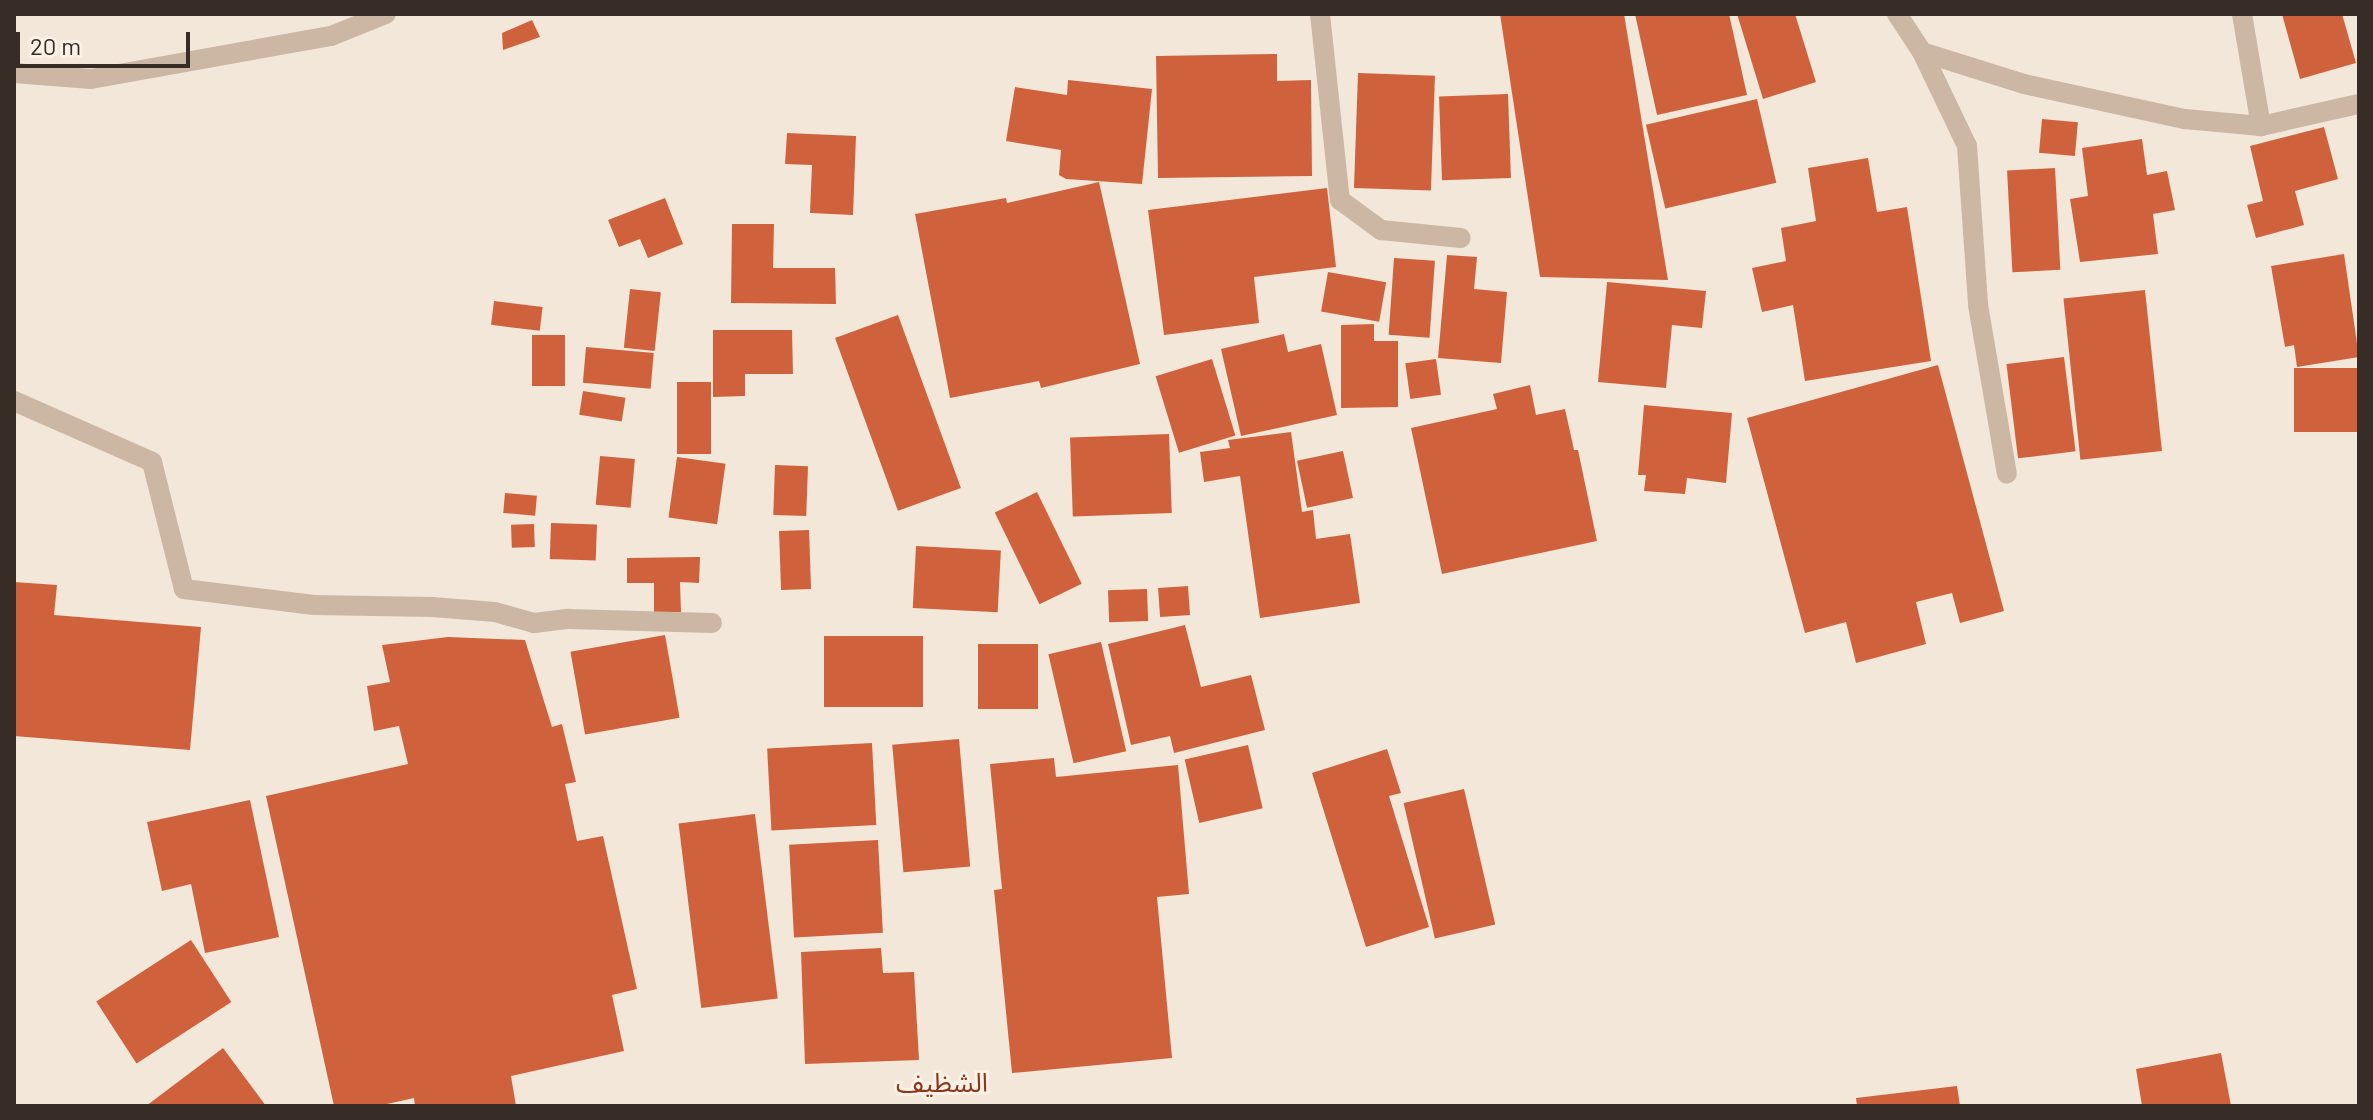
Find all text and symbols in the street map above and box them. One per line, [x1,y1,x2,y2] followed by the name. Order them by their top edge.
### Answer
[20,16,194,66] scale bar
[30,31,81,60] text: 20 m
[896,1066,988,1098] district label: الشظيف

